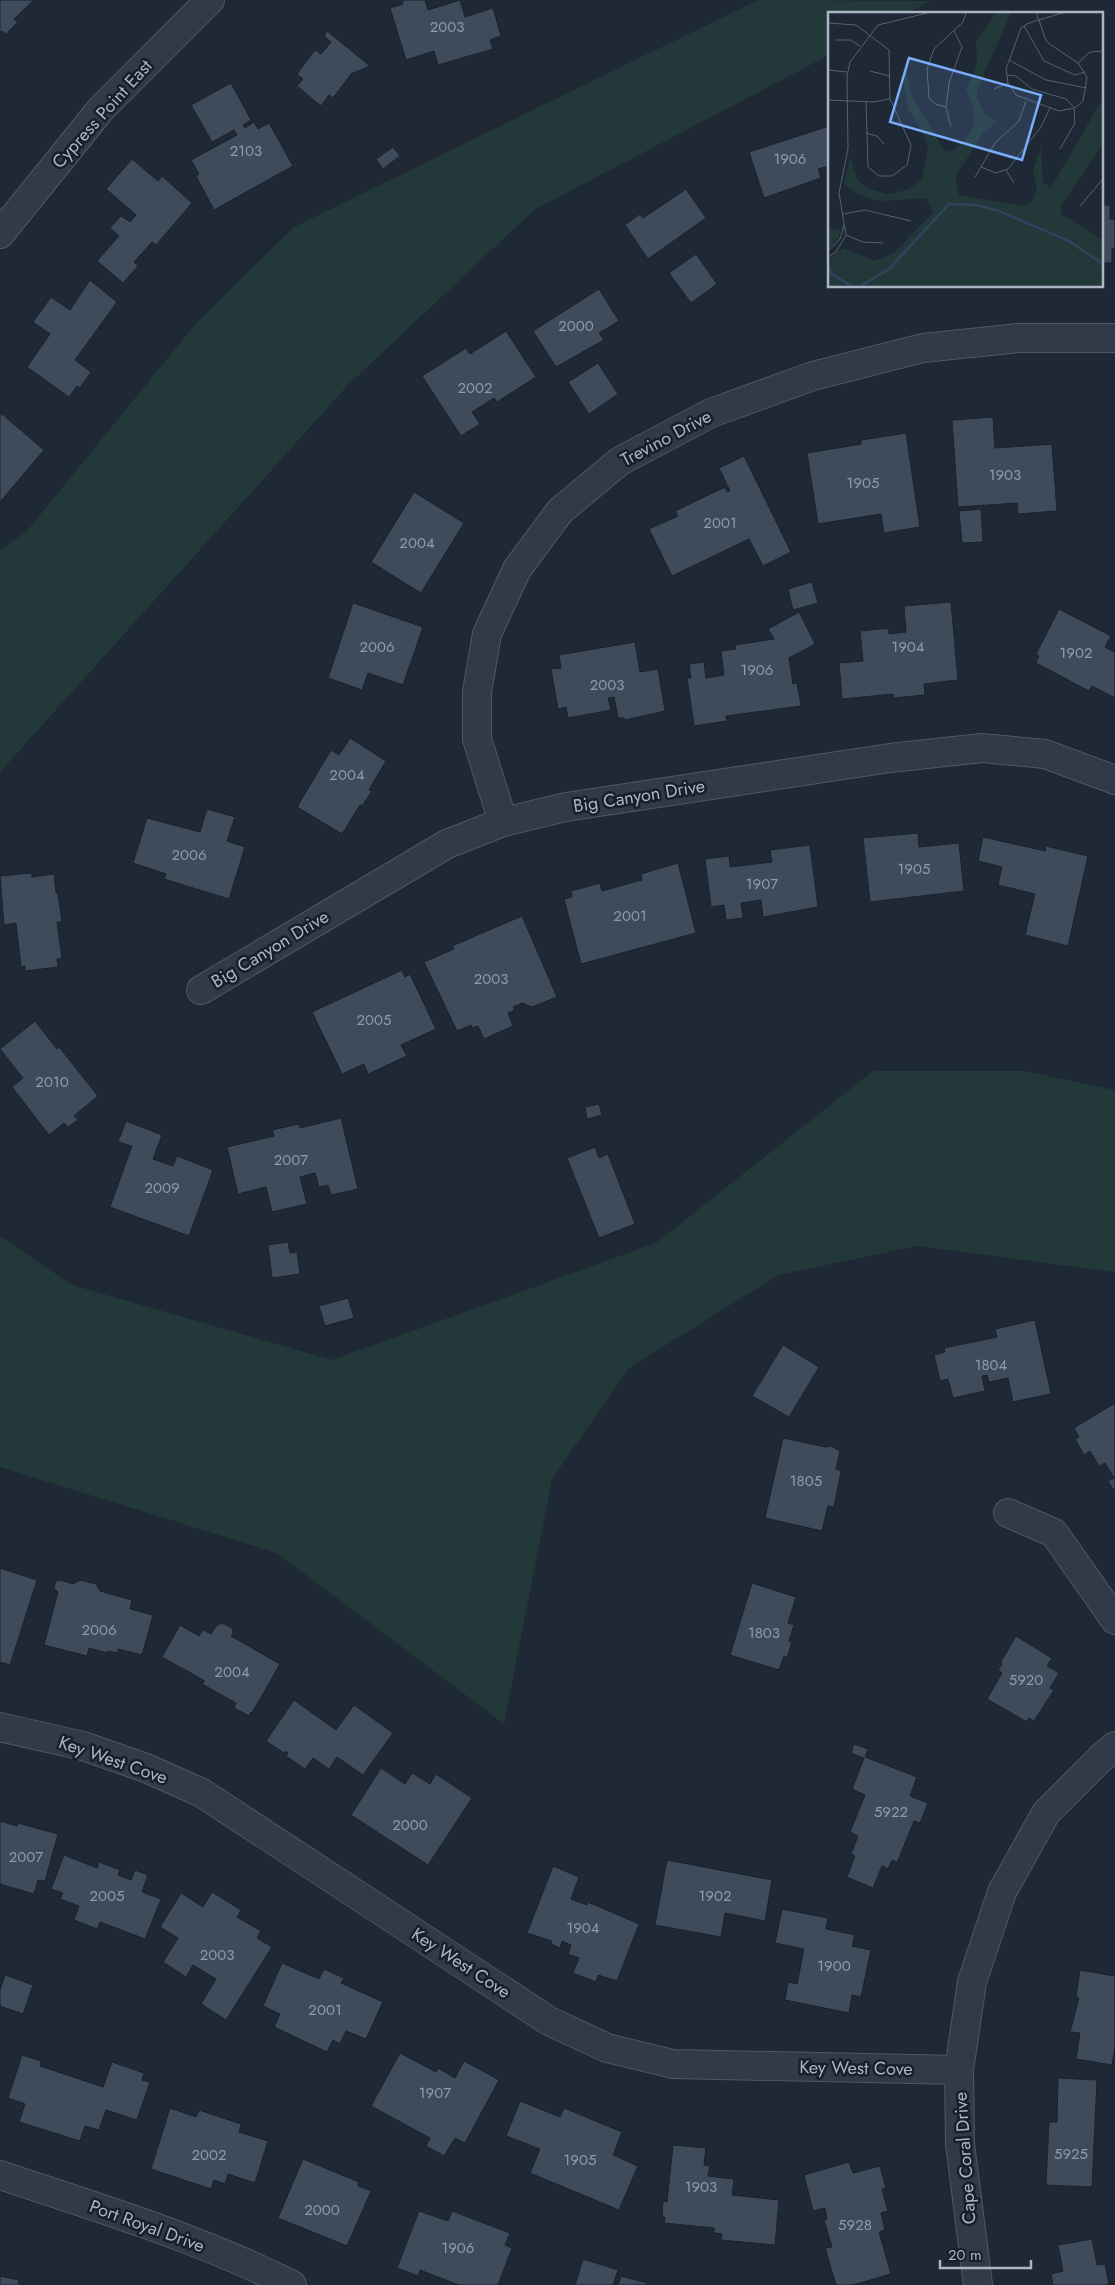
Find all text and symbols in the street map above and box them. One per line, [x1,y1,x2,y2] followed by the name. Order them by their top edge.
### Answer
[828,12,1102,288] inset map
[430,16,464,38] house number: 2003
[46,53,159,174] street label: Cypress Point East
[230,140,262,162] house number: 2103
[773,148,807,170] house number: 1906
[558,315,594,337] house number: 2000
[457,377,493,399] house number: 2002
[616,403,716,473] street label: Trevino Drive
[989,464,1021,486] house number: 1903
[847,472,879,494] house number: 1905
[703,512,737,534] house number: 2001
[399,532,435,554] house number: 2004
[359,636,395,658] house number: 2006
[891,636,925,658] house number: 1904
[1060,642,1092,664] house number: 1902
[740,659,774,681] house number: 1906
[590,674,624,696] house number: 2003
[329,764,365,786] house number: 2004
[571,773,707,819] street label: Big Canyon Drive
[171,844,207,866] house number: 2006
[898,858,930,880] house number: 1905
[746,873,778,895] house number: 1907
[206,904,334,994] street label: Big Canyon Drive
[613,905,647,927] house number: 2001
[474,968,508,990] house number: 2003
[357,1009,392,1031] house number: 2005
[35,1071,69,1093] house number: 2010
[274,1149,308,1171] house number: 2007
[144,1177,180,1199] house number: 2009
[975,1354,1008,1376] house number: 1804
[790,1470,822,1492] house number: 1805
[81,1619,117,1641] house number: 2006
[748,1622,780,1644] house number: 1803
[214,1661,250,1683] house number: 2004
[1009,1669,1043,1691] house number: 5920
[55,1729,171,1791] street label: Key West Cove
[874,1801,908,1823] house number: 5922
[392,1814,428,1836] house number: 2000
[9,1846,43,1868] house number: 2007
[90,1885,125,1907] house number: 2005
[699,1885,731,1907] house number: 1902
[566,1917,600,1939] house number: 1904
[406,1921,516,2005] street label: Key West Cove
[200,1944,234,1966] house number: 2003
[817,1955,851,1977] house number: 1900
[308,1999,342,2021] house number: 2001
[799,2054,913,2082] street label: Key West Cove
[419,2082,451,2104] house number: 1907
[947,2091,983,2225] street label: Cape Coral Drive
[1054,2143,1088,2165] house number: 5925
[191,2144,227,2166] house number: 2002
[564,2149,596,2171] house number: 1905
[685,2176,717,2198] house number: 1903
[86,2193,208,2259] street label: Port Royal Drive
[304,2199,340,2221] house number: 2000
[838,2214,872,2236] house number: 5928
[441,2237,475,2259] house number: 1906
[940,2238,1031,2270] scale bar
[948,2244,982,2266] text: 20 m

